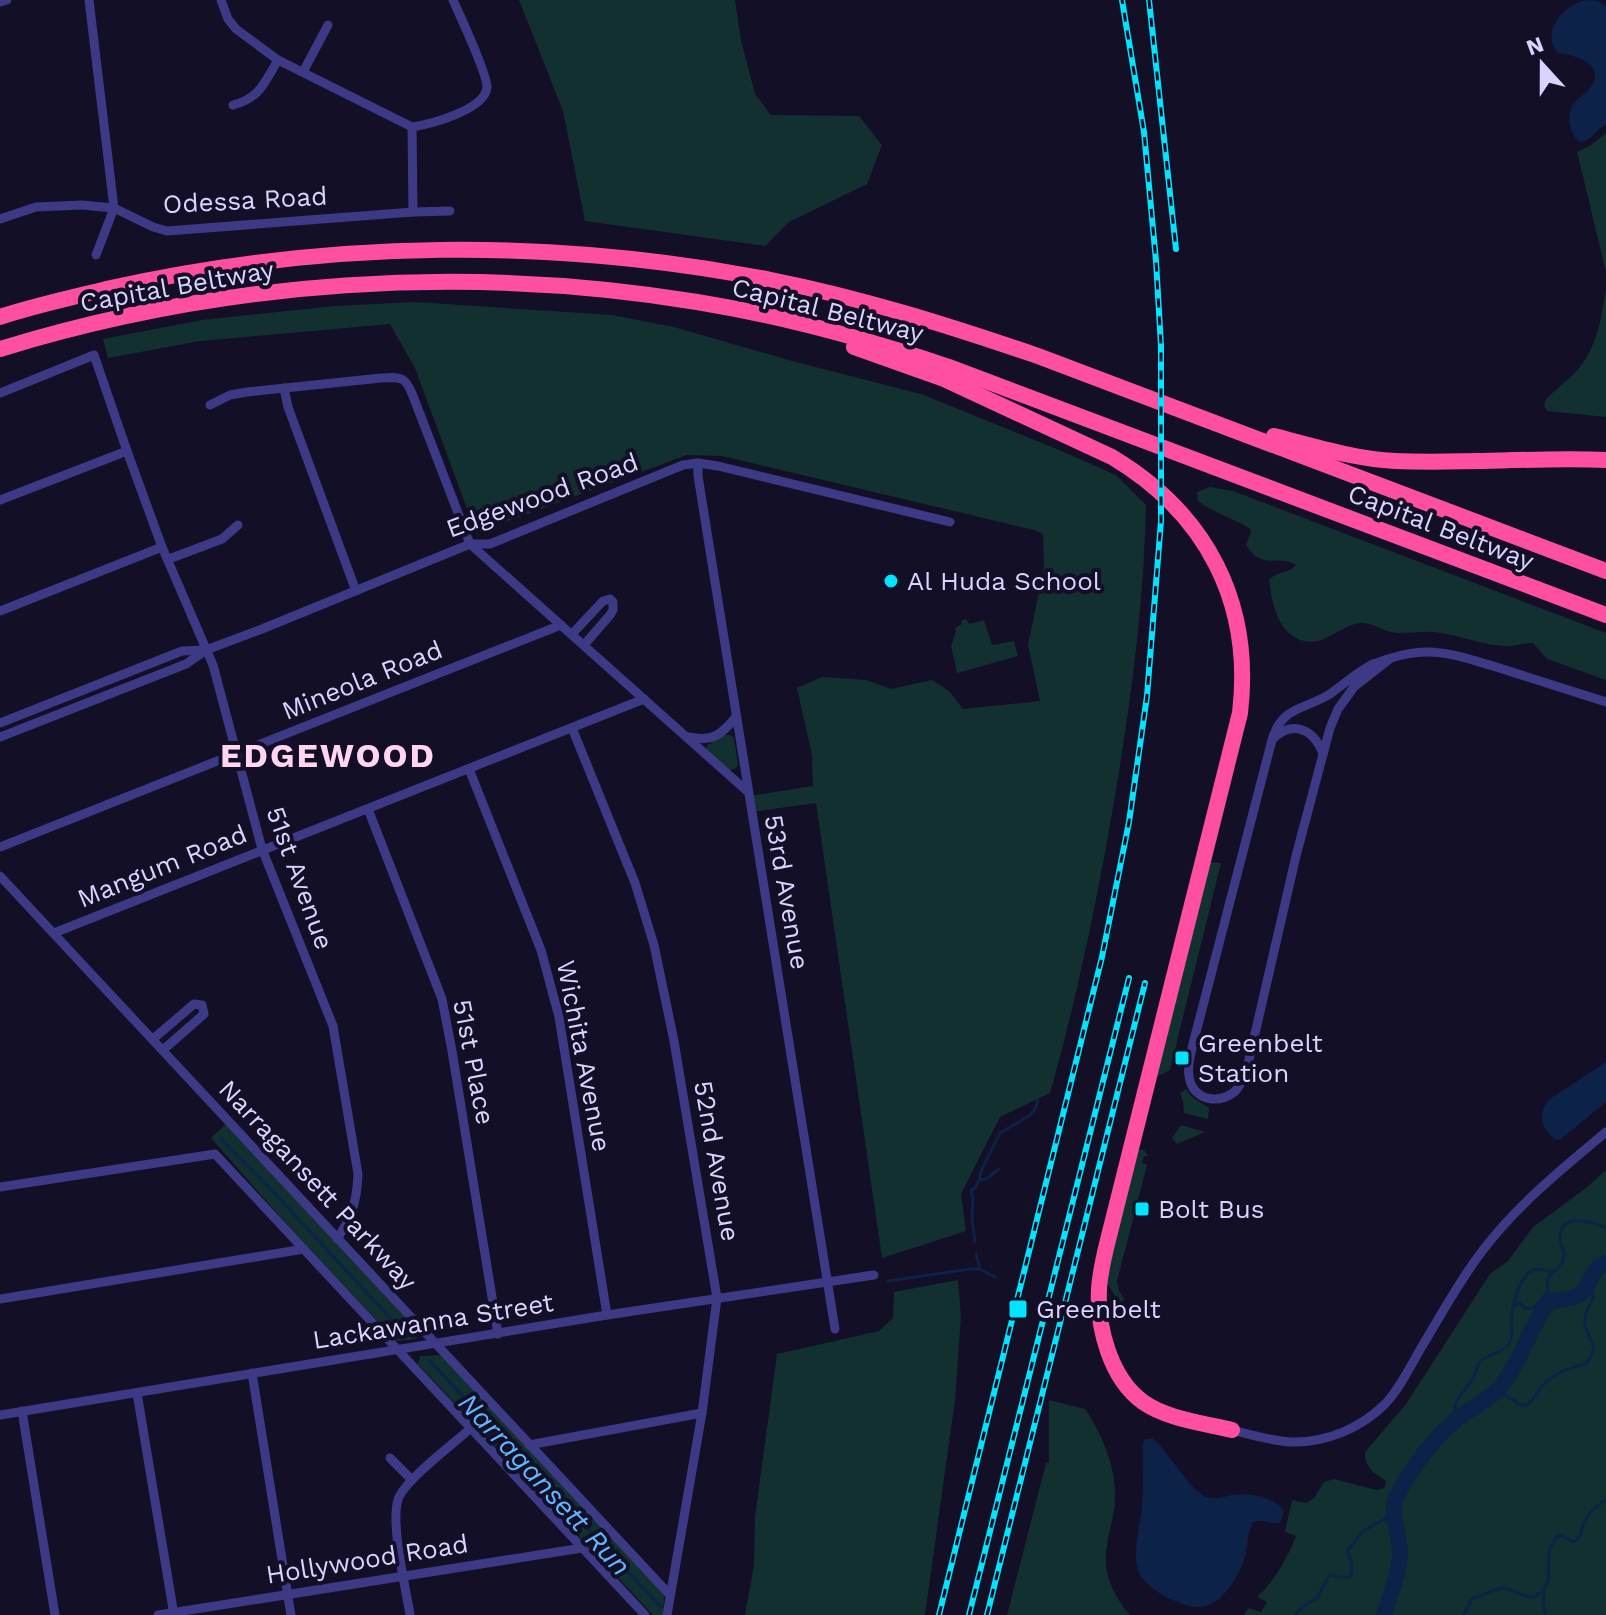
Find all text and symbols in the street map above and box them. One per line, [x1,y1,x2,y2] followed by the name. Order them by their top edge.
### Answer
[1502,24,1582,104] north arrow
[1523,31,1547,60] text: N
[162,181,328,219] street label: Odessa Road
[78,254,277,318] street label: Capital Beltway
[729,272,927,348] street label: Capital Beltway
[442,446,642,544] street label: Edgewood Road
[1344,478,1539,576] street label: Capital Beltway
[907,566,1101,596] place label: Al Huda School
[882,572,900,590] marker: Al Huda School
[277,634,447,726] street label: Mineola Road
[220,735,436,775] district label: EDGEWOOD
[260,803,340,953] street label: 51st Avenue
[759,812,815,972] street label: 53rd Avenue
[73,818,251,914] street label: Mangum Road
[551,958,617,1154] street label: Wichita Avenue
[447,997,501,1127] street label: 51st Place
[1198,1028,1323,1088] place label: Greenbelt Station
[1173,1049,1191,1067] marker: Greenbelt Station
[213,1074,423,1297] street label: Narragansett Parkway
[688,1078,746,1244] street label: 52nd Avenue
[1158,1194,1265,1224] place label: Bolt Bus
[1133,1200,1151,1218] marker: Bolt Bus
[310,1287,556,1355] street label: Lackawanna Street
[1036,1294,1161,1324] place label: Greenbelt
[1007,1298,1029,1320] marker: Greenbelt
[452,1386,638,1582] water label: Narragansett Run
[264,1528,470,1590] street label: Hollywood Road

